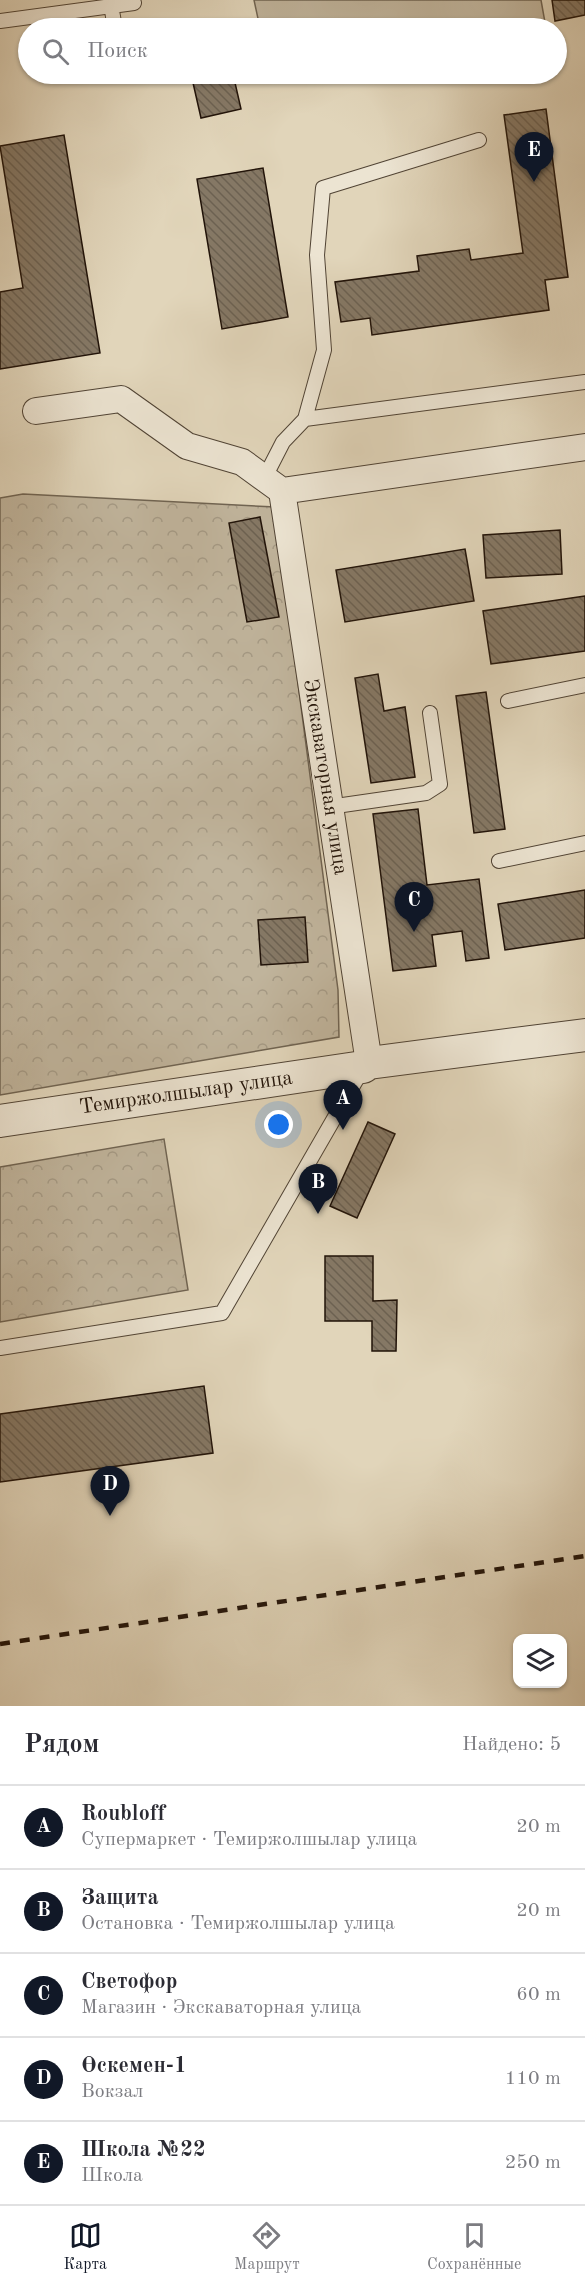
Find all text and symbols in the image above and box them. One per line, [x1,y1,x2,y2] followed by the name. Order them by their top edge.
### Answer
[18,18,567,84] search box
[39,35,72,68] icon: search
[87,40,148,62] text: Поиск
[514,132,554,182] pin: E
[299,678,351,876] street label: Экскаваторная улица
[394,882,434,932] pin: C
[78,1068,294,1118] street label: Темиржолшылар улица
[324,1080,362,1130] pin: A
[264,1110,293,1139] your location
[298,1164,338,1214] pin: B
[90,1466,130,1516] pin: D
[513,1634,567,1688] map controls
[513,1634,567,1688] button: layers
[24,1732,99,1758] text: Рядом
[462,1735,561,1755] text: Найдено: 5
[81,1803,165,1825] text: Roubloff
[36,1817,51,1837] text: A
[516,1817,561,1837] text: 20 m
[81,1830,417,1850] text: Супермаркет · Темиржолшылар улица
[81,1887,159,1909] text: Защита
[36,1901,51,1921] text: B
[516,1901,561,1921] text: 20 m
[81,1914,395,1934] text: Остановка · Темиржолшылар улица
[81,1971,177,1993] text: Светофор
[37,1985,50,2005] text: C
[516,1985,561,2005] text: 60 m
[81,1998,361,2018] text: Магазин · Экскаваторная улица
[81,2055,187,2077] text: Өскемен-1
[36,2069,51,2089] text: D
[505,2069,561,2089] text: 110 m
[81,2082,143,2102] text: Вокзал
[81,2139,206,2161] text: Школа №22
[37,2153,50,2173] text: E
[505,2153,561,2173] text: 250 m
[81,2166,143,2186] text: Школа
[64,2219,107,2275] tab: Карта
[234,2219,300,2275] tab: Маршрут
[427,2219,521,2275] tab: Сохранённые

